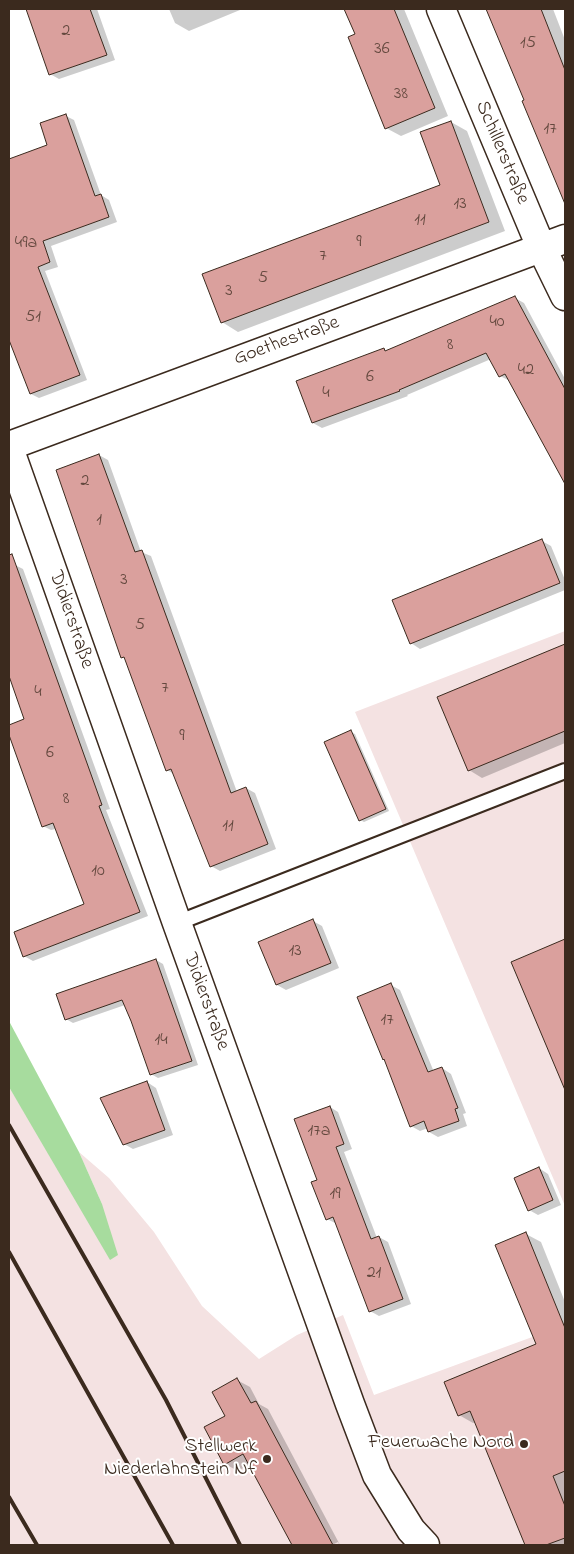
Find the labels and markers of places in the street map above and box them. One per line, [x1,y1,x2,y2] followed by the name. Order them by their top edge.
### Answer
[368,1432,514,1456] place label: Feuerwache Nord
[104,1436,257,1483] place label: Stellwerk Niederlahnstein Nf
[518,1438,530,1450] marker: Feuerwache Nord
[261,1453,273,1465] marker: Stellwerk Niederlahnstein Nf

